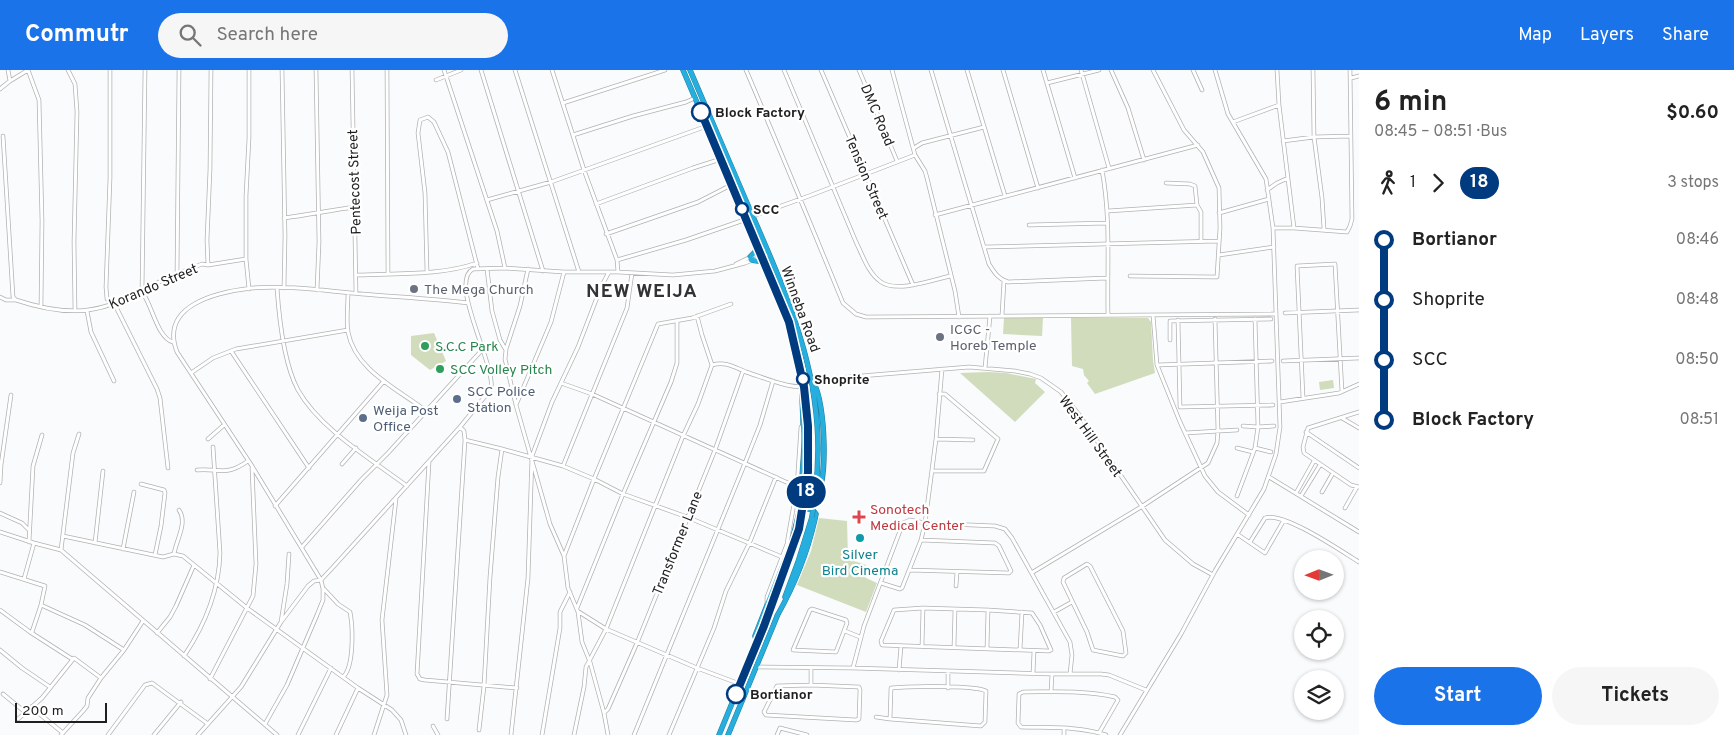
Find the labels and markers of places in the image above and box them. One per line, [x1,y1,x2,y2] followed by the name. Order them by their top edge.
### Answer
[691,102,711,122] marker: Block Factory
[715,105,805,122] place label: Block Factory
[735,202,749,216] marker: SCC
[753,202,779,219] place label: SCC
[424,282,534,299] place label: The Mega Church
[408,283,420,295] marker: The Mega Church
[950,322,1037,355] place label: ICGC - Horeb Temple
[934,331,946,343] marker: ICGC - Horeb Temple
[435,339,499,356] place label: S.C.C Park
[419,340,431,352] marker: S.C.C Park
[450,362,552,379] place label: SCC Volley Pitch
[434,363,446,375] marker: SCC Volley Pitch
[796,372,810,386] marker: Shoprite
[814,372,870,389] place label: Shoprite
[467,384,535,417] place label: SCC Police Station
[451,393,463,405] marker: SCC Police Station
[373,403,438,436] place label: Weija Post Office
[357,412,369,424] marker: Weija Post Office
[870,502,965,535] place label: Sonotech Medical Center
[852,510,866,524] marker: Sonotech Medical Center
[854,532,866,544] marker: Silver Bird Cinema
[822,547,898,580] place label: Silver Bird Cinema
[726,684,746,704] marker: Bortianor
[750,687,813,704] place label: Bortianor

